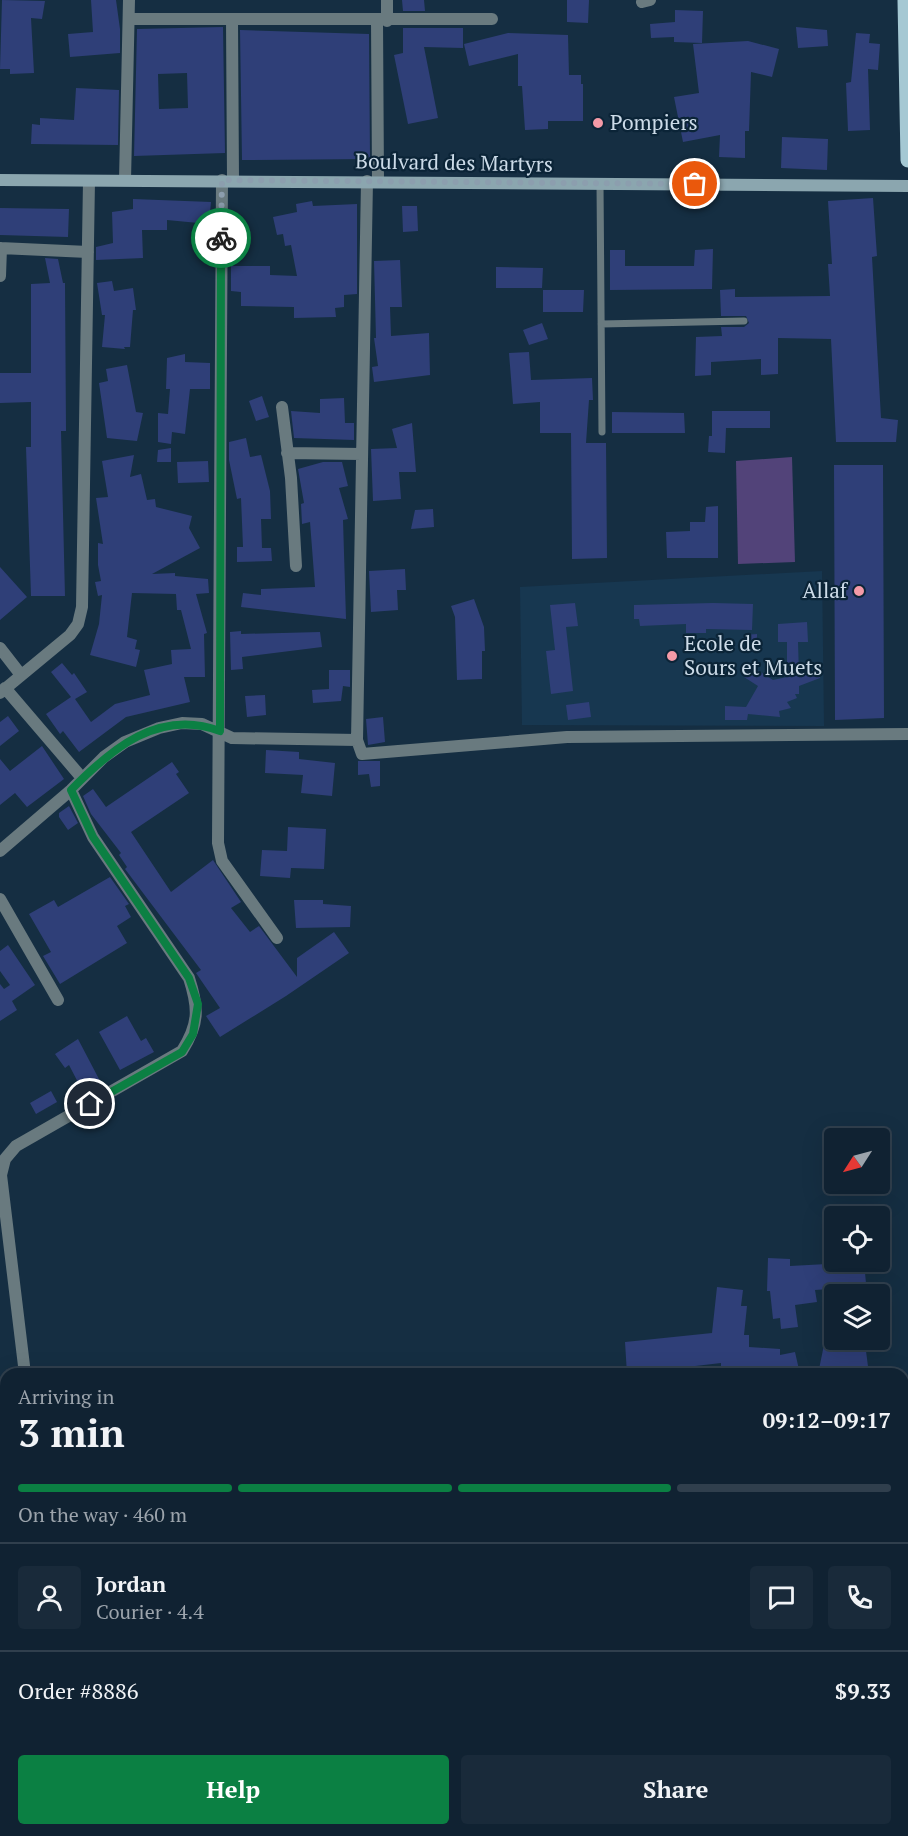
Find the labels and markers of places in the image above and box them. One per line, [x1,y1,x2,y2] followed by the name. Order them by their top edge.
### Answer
[610,108,698,136] place label: Pompiers
[591,116,605,130] marker: Pompiers
[669,158,720,209] pin
[802,576,849,604] place label: Allaf
[852,584,866,598] marker: Allaf
[684,629,822,681] place label: Ecole de Sours et Muets
[665,649,679,663] marker: Ecole de Sours et Muets
[64,1078,115,1129] pin

